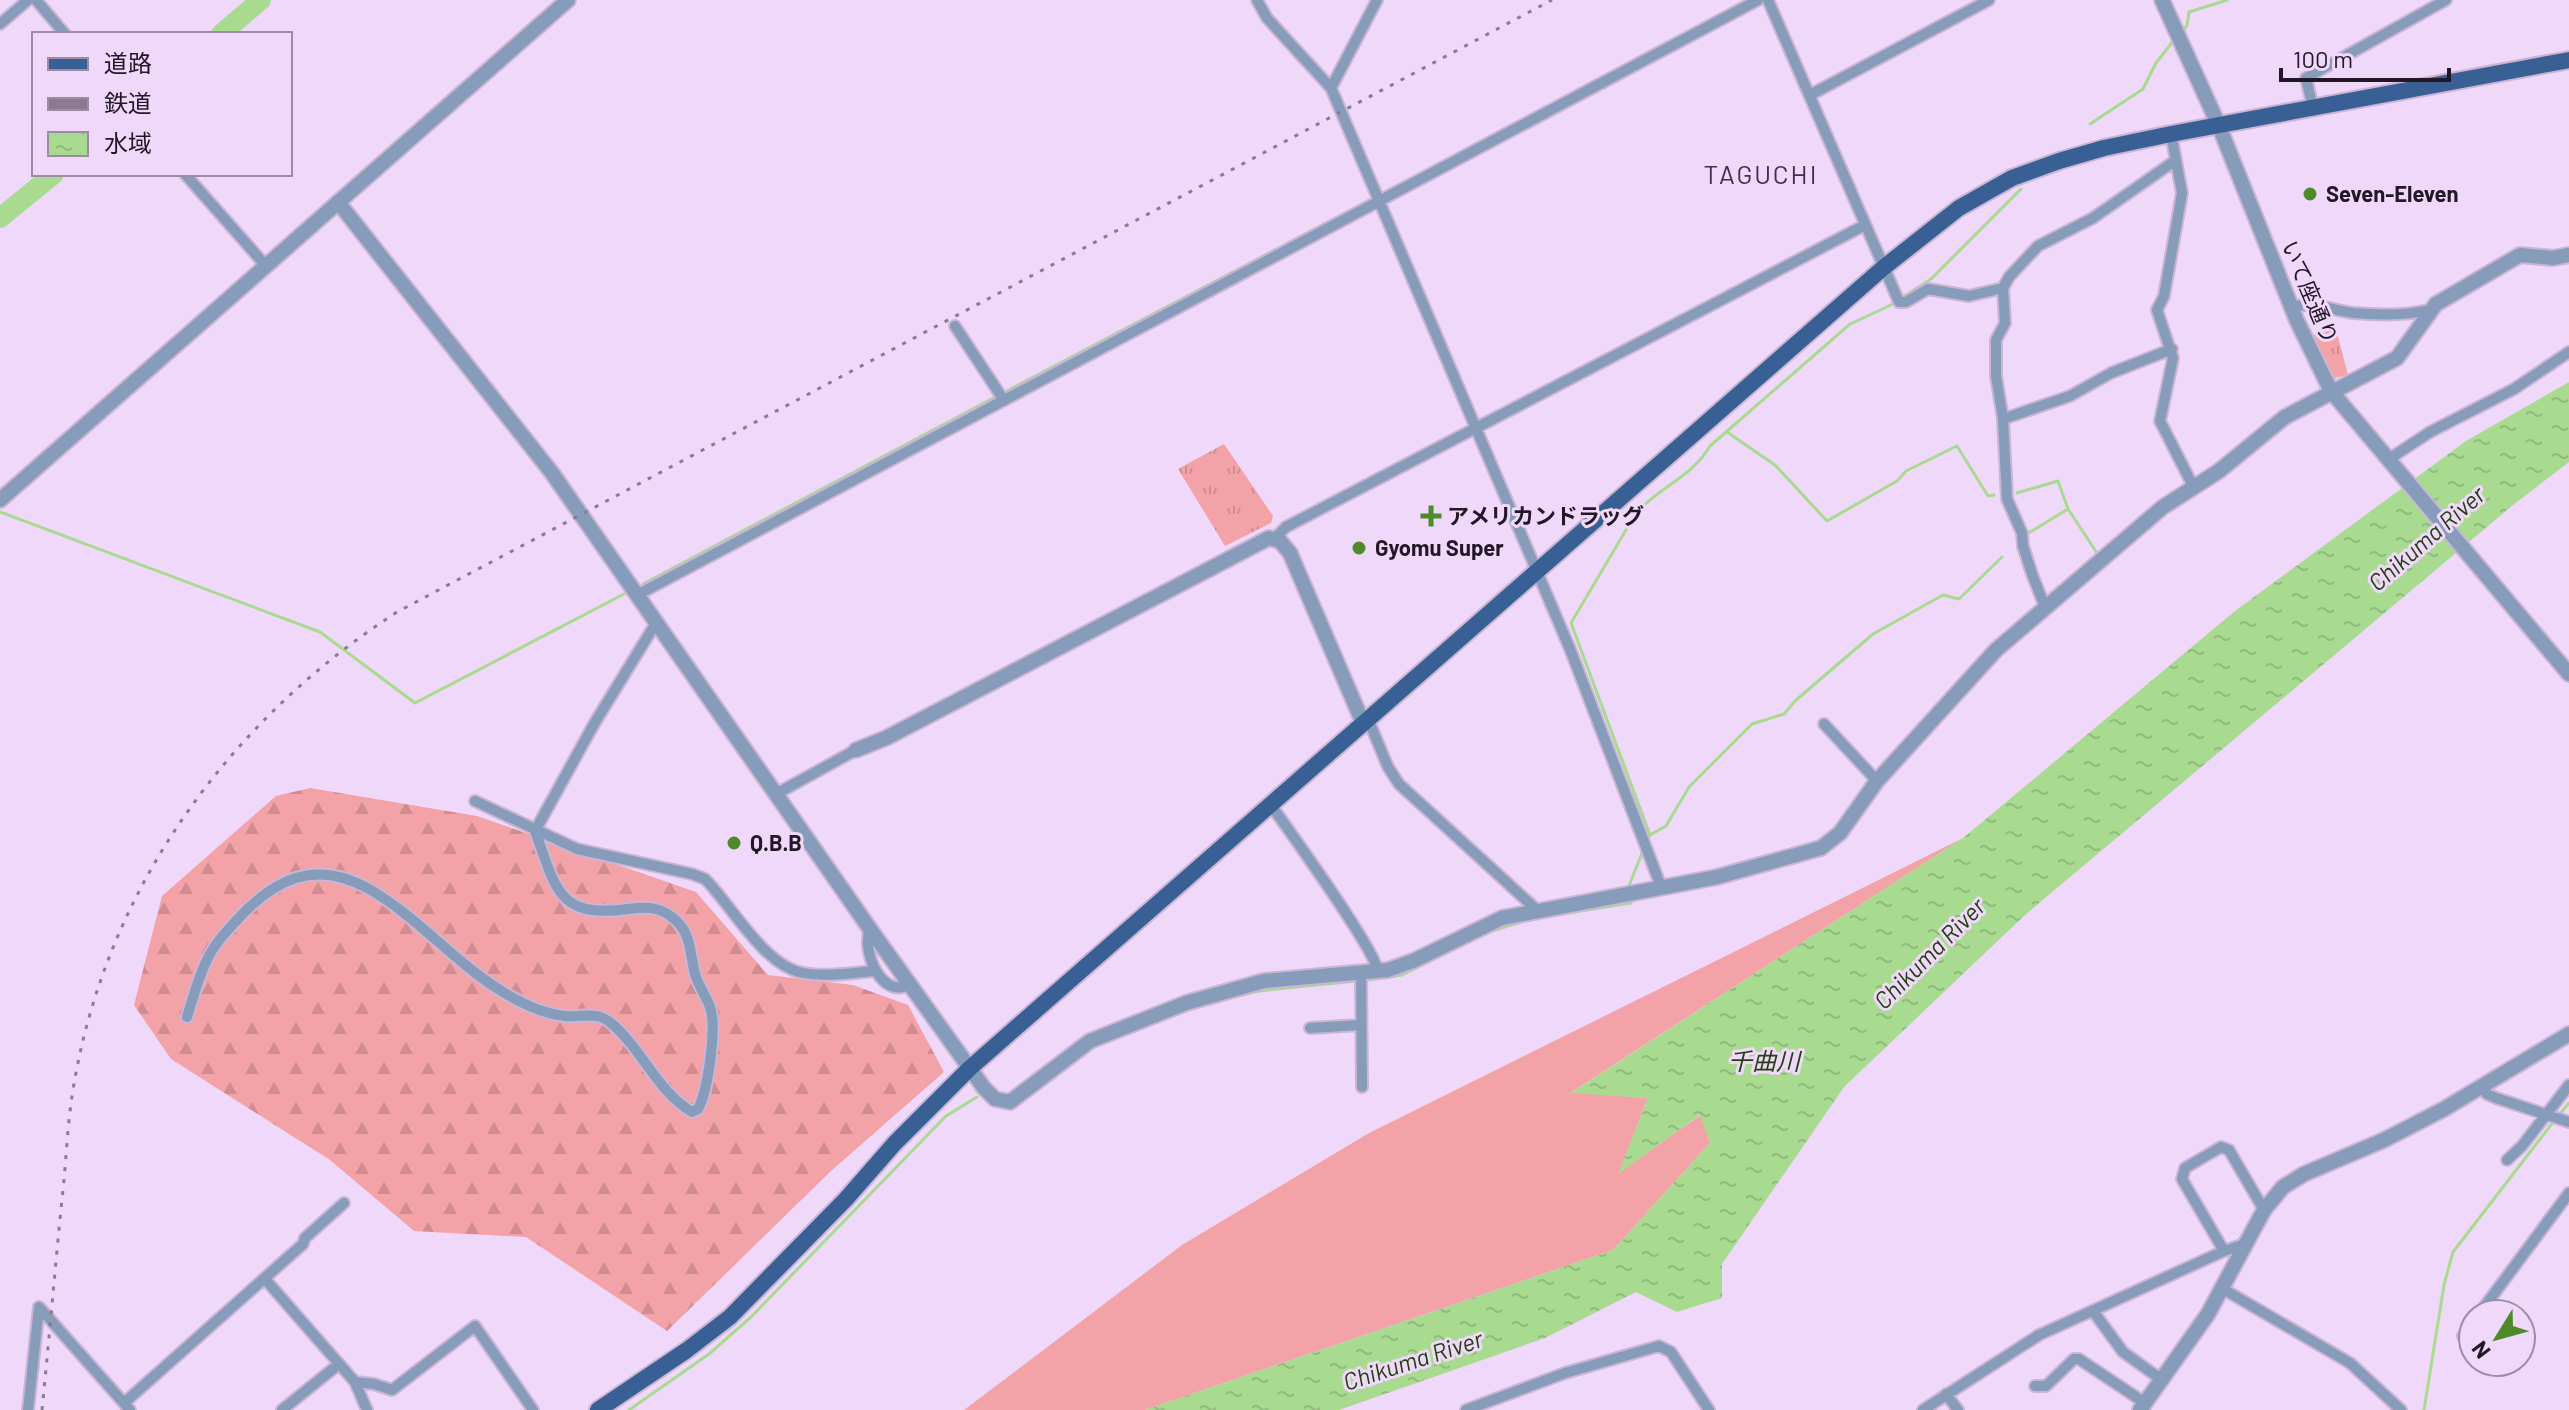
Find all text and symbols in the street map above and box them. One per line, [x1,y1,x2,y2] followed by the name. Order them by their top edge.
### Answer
[32,32,292,176] legend
[2281,32,2449,82] scale bar
[2293,44,2353,73] text: 100 m
[104,48,152,77] text: 道路
[104,88,152,117] text: 鉄道
[104,128,152,157] text: 水域
[1704,158,1818,189] district label: TAGUCHI
[2326,180,2459,206] place label: Seven-Eleven
[2301,185,2319,203] marker: Seven-Eleven
[2278,236,2344,347] street label: いて座通り
[2362,478,2491,596] water label: Chikuma River
[1447,502,1644,528] place label: アメリカンドラッグ
[1422,507,1440,525] marker: アメリカンドラッグ
[1375,534,1504,560] place label: Gyomu Super
[1350,539,1368,557] marker: Gyomu Super
[750,829,802,855] place label: Q.B.B
[725,834,743,852] marker: Q.B.B
[1867,890,1992,1015] water label: Chikuma River
[1728,1046,1803,1075] water label: 千曲川
[2457,1298,2537,1378] north arrow
[1339,1323,1487,1396] water label: Chikuma River
[2465,1337,2495,1364] text: N

